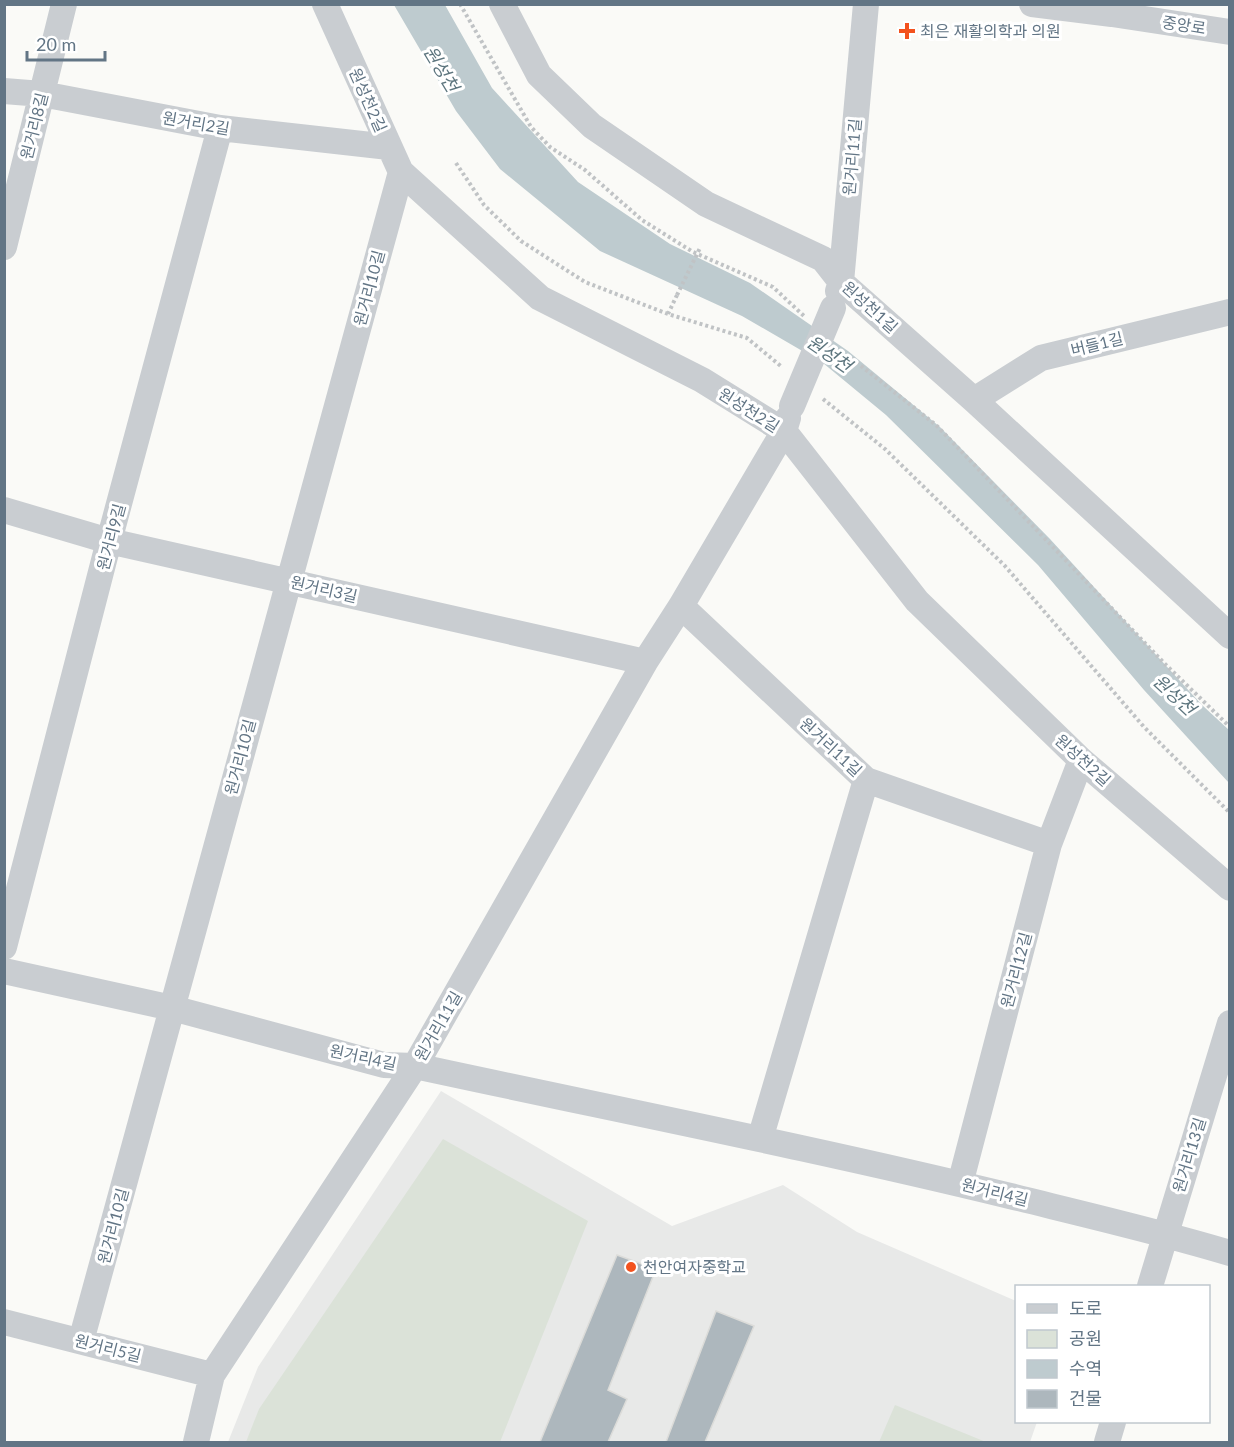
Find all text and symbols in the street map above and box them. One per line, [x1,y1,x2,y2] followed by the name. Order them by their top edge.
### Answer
[1161,12,1208,37] street label: 중앙로
[920,21,1061,40] place label: 최은 재활의학과 의원
[898,22,916,40] marker: 최은 재활의학과 의원
[27,24,105,62] scale bar
[36,33,76,55] text: 20 m
[420,42,465,98] water label: 원성천
[346,65,391,135] street label: 원성천2길
[16,91,51,161] street label: 원거리8길
[161,107,231,138] street label: 원거리2길
[839,118,864,196] street label: 원거리11길
[349,248,388,328] street label: 원거리10길
[839,277,902,336] street label: 원성천1길
[1069,328,1125,359] street label: 버들1길
[803,330,858,378] water label: 원성천
[715,383,783,436] street label: 원성천2길
[93,501,129,572] street label: 원거리9길
[289,572,359,605] street label: 원거리3길
[1149,669,1202,721] water label: 원성천
[797,713,866,780] street label: 원거리11길
[220,717,259,797] street label: 원거리10길
[1052,730,1115,789] street label: 원성천2길
[996,930,1035,1010] street label: 원거리12길
[410,987,465,1064] street label: 원거리11길
[328,1040,398,1073] street label: 원거리4길
[1168,1115,1209,1195] street label: 원거리13길
[960,1174,1030,1209] street label: 원거리4길
[93,1186,132,1266] street label: 원거리10길
[643,1257,746,1276] place label: 천안여자중학교
[624,1260,638,1274] marker: 천안여자중학교
[1015,1285,1210,1423] legend
[1069,1297,1102,1319] text: 도로
[1069,1327,1102,1349] text: 공원
[73,1330,143,1365] street label: 원거리5길
[1069,1357,1102,1379] text: 수역
[1069,1387,1102,1409] text: 건물

